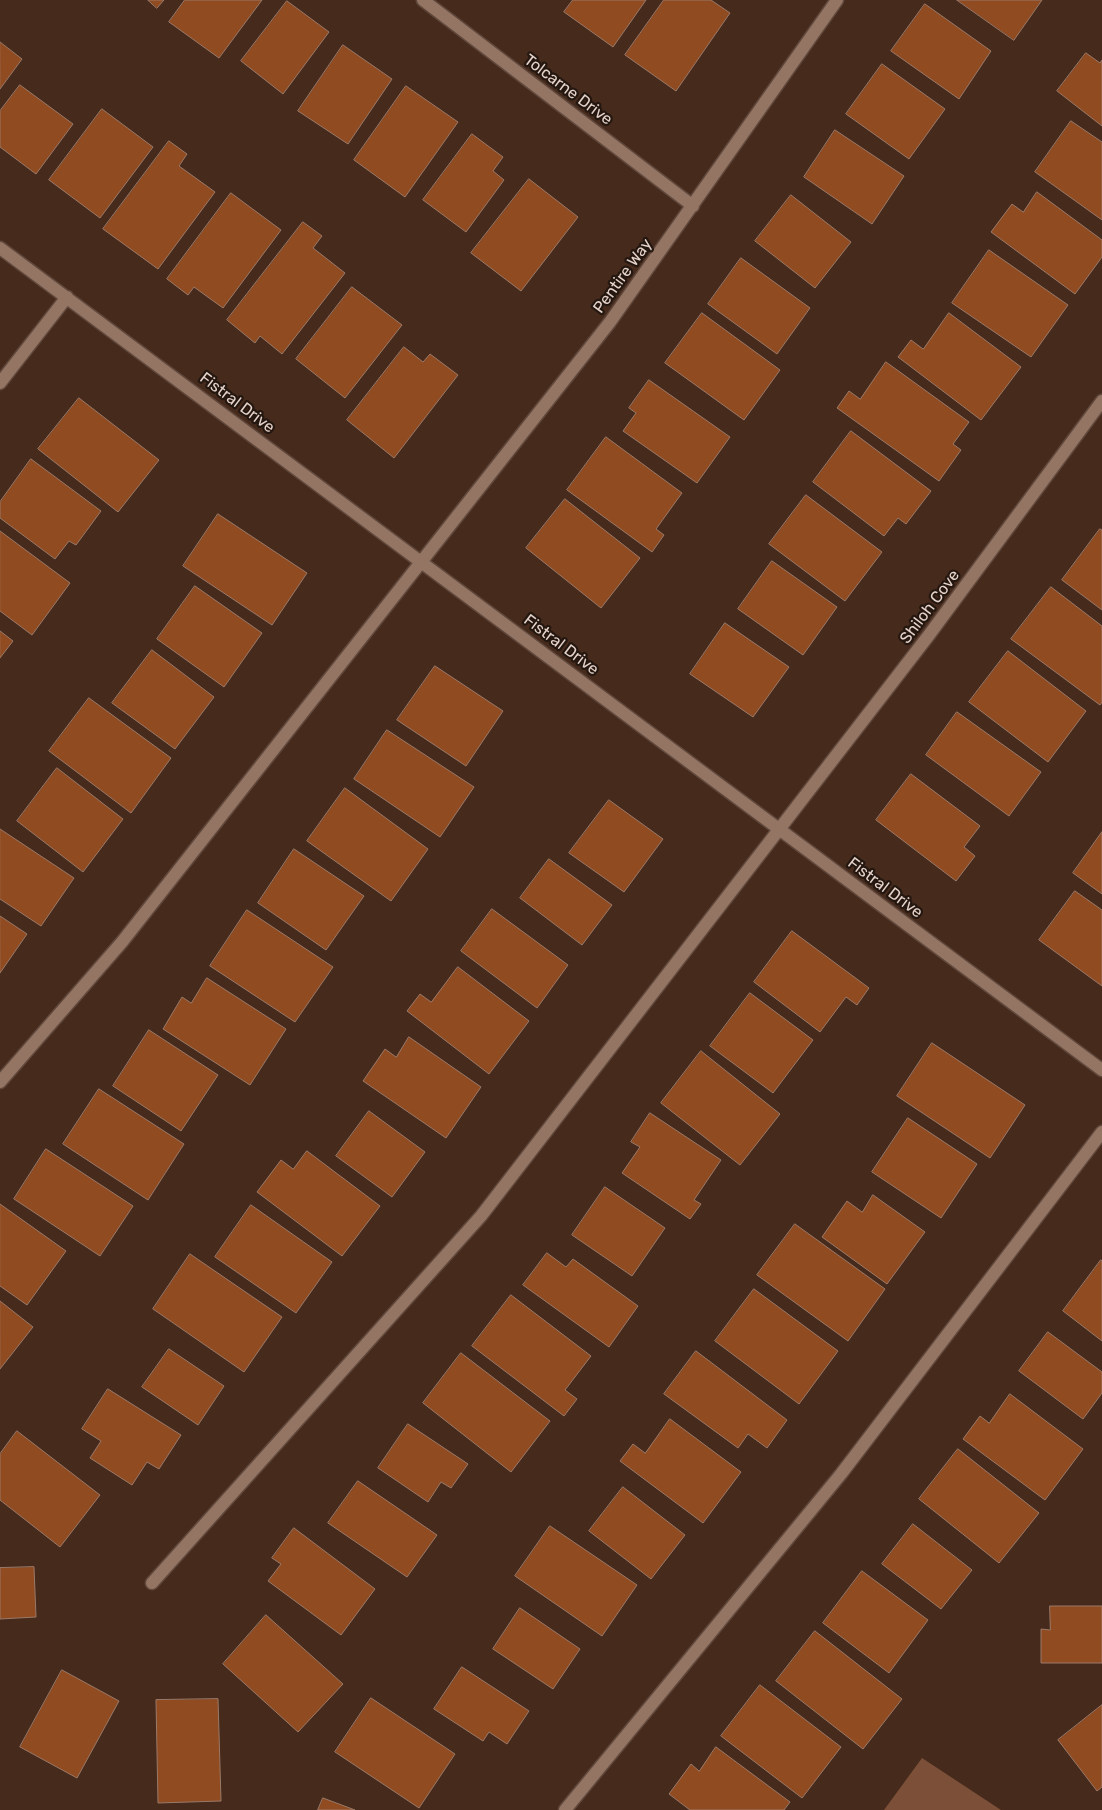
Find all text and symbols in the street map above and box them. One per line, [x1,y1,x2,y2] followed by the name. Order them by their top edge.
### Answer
[520,51,616,129] street label: Tolcarne Drive
[589,235,657,317] street label: Pentire Way
[196,369,278,437] street label: Fistral Drive
[896,566,964,648] street label: Shiloh Cove
[520,611,602,679] street label: Fistral Drive
[844,854,926,922] street label: Fistral Drive

